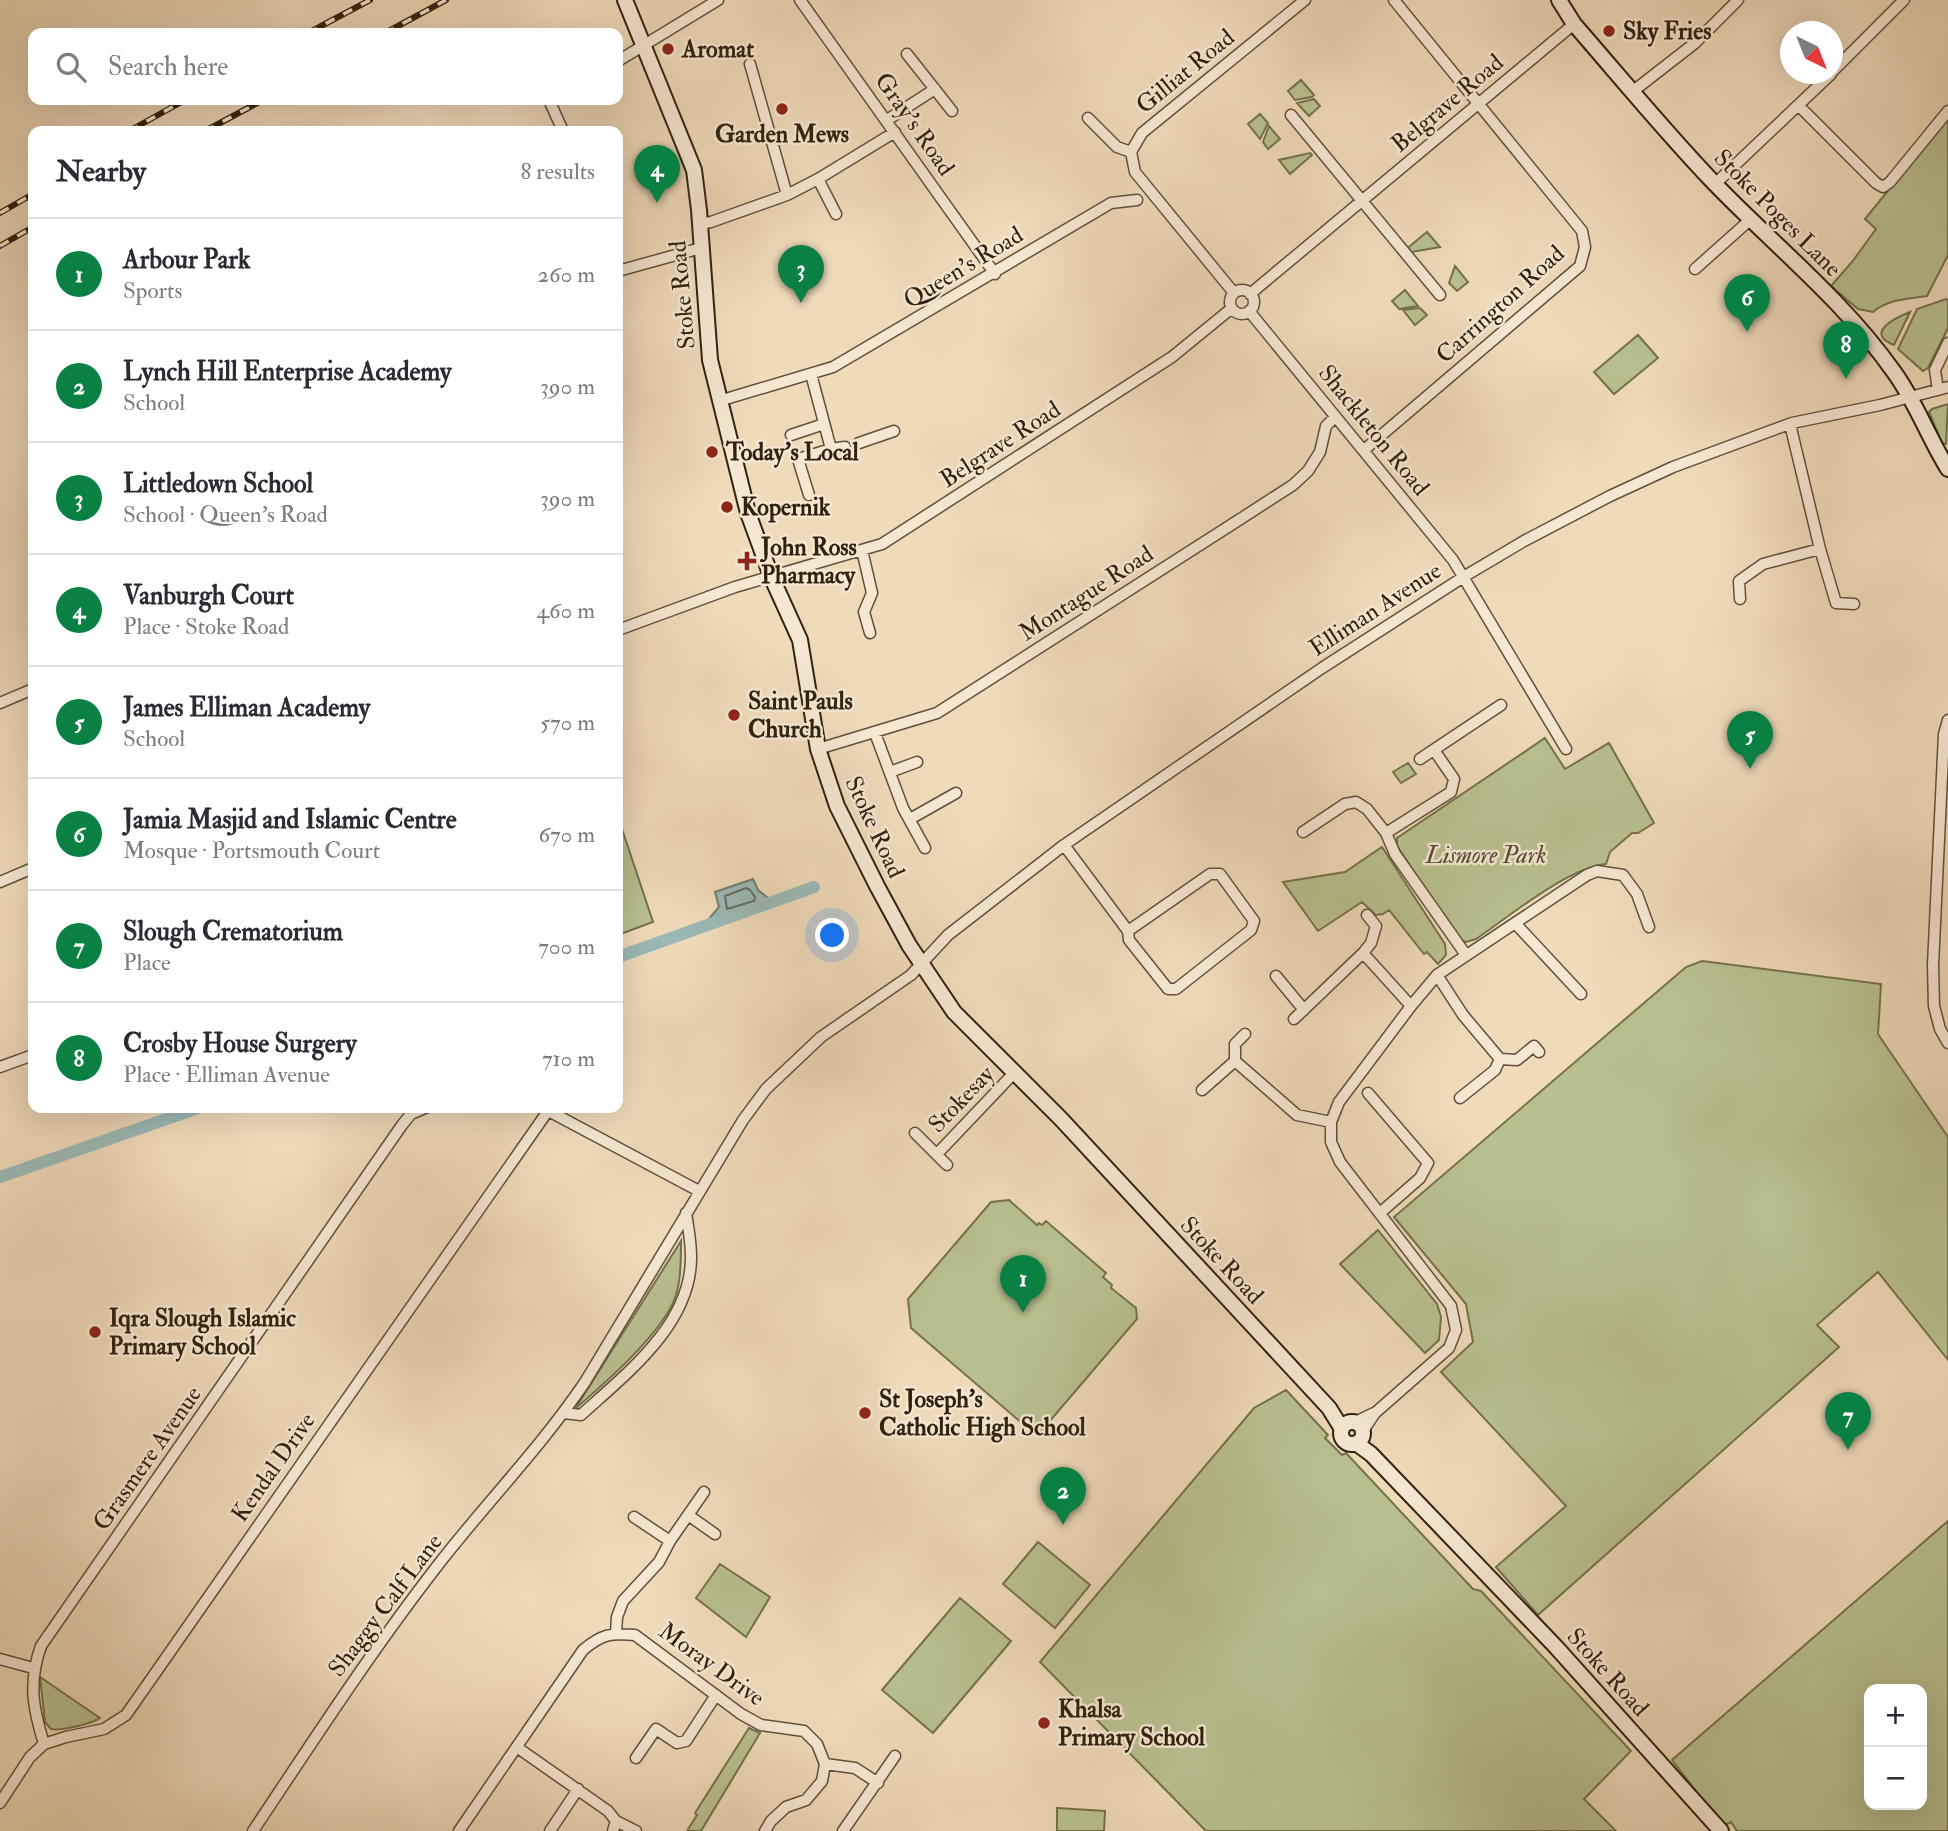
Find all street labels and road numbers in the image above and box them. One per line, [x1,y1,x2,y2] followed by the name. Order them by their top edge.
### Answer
[1130,22,1241,121] street label: Gilliat Road
[1385,47,1510,159] street label: Belgrave Road
[868,67,962,182] street label: Gray's Road
[1707,143,1848,284] street label: Stoke Poges Lane
[898,219,1029,315] street label: Queen's Road
[1430,238,1571,370] street label: Carrington Road
[662,239,703,351] street label: Stoke Road
[1311,358,1436,502] street label: Shackleton Road
[934,394,1067,495] street label: Belgrave Road
[1013,538,1159,648] street label: Montague Road
[1303,555,1447,664] street label: Elliman Avenue
[837,771,912,883] street label: Stoke Road
[922,1059,1001,1140] street label: Stokesay
[1173,1210,1270,1311] street label: Stoke Road
[86,1380,209,1536] street label: Grasmere Avenue
[224,1407,322,1528] street label: Kendal Drive
[321,1528,449,1683] street label: Shaggy Calf Lane
[653,1616,771,1713] street label: Moray Drive
[1560,1622,1656,1723] street label: Stoke Road

